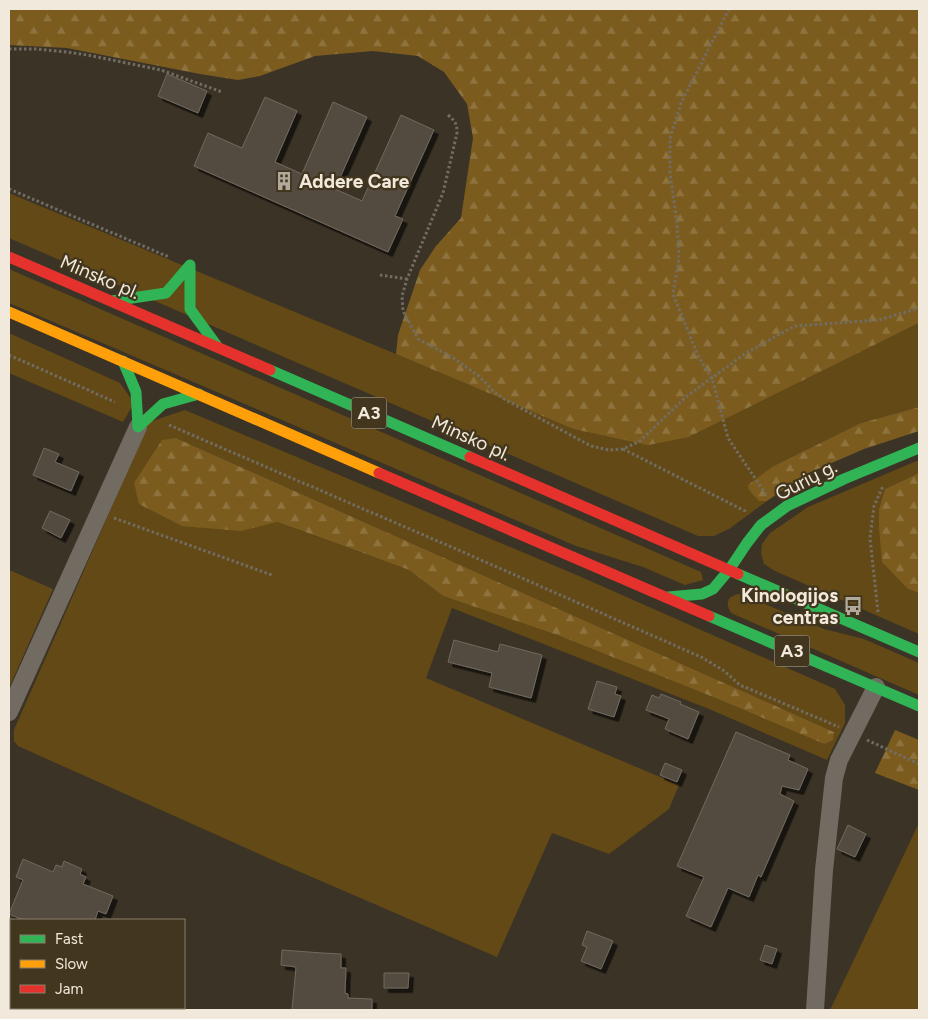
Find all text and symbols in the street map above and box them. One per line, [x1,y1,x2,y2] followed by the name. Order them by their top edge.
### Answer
[273,170,295,192] building icon: Addere Care
[299,170,410,193] place label: Addere Care
[57,250,143,304] street label: Minsko pl.
[352,398,386,428] road number: A3
[428,410,514,466] street label: Minsko pl.
[771,455,841,505] street label: Gurių g.
[741,584,838,629] place label: Kinologijos centras
[842,595,864,617] bus stop icon: Kinologijos centras
[774,636,810,666] road number: A3
[10,919,185,1009] legend
[55,930,84,948] text: Fast
[55,955,88,973] text: Slow
[55,980,83,998] text: Jam

